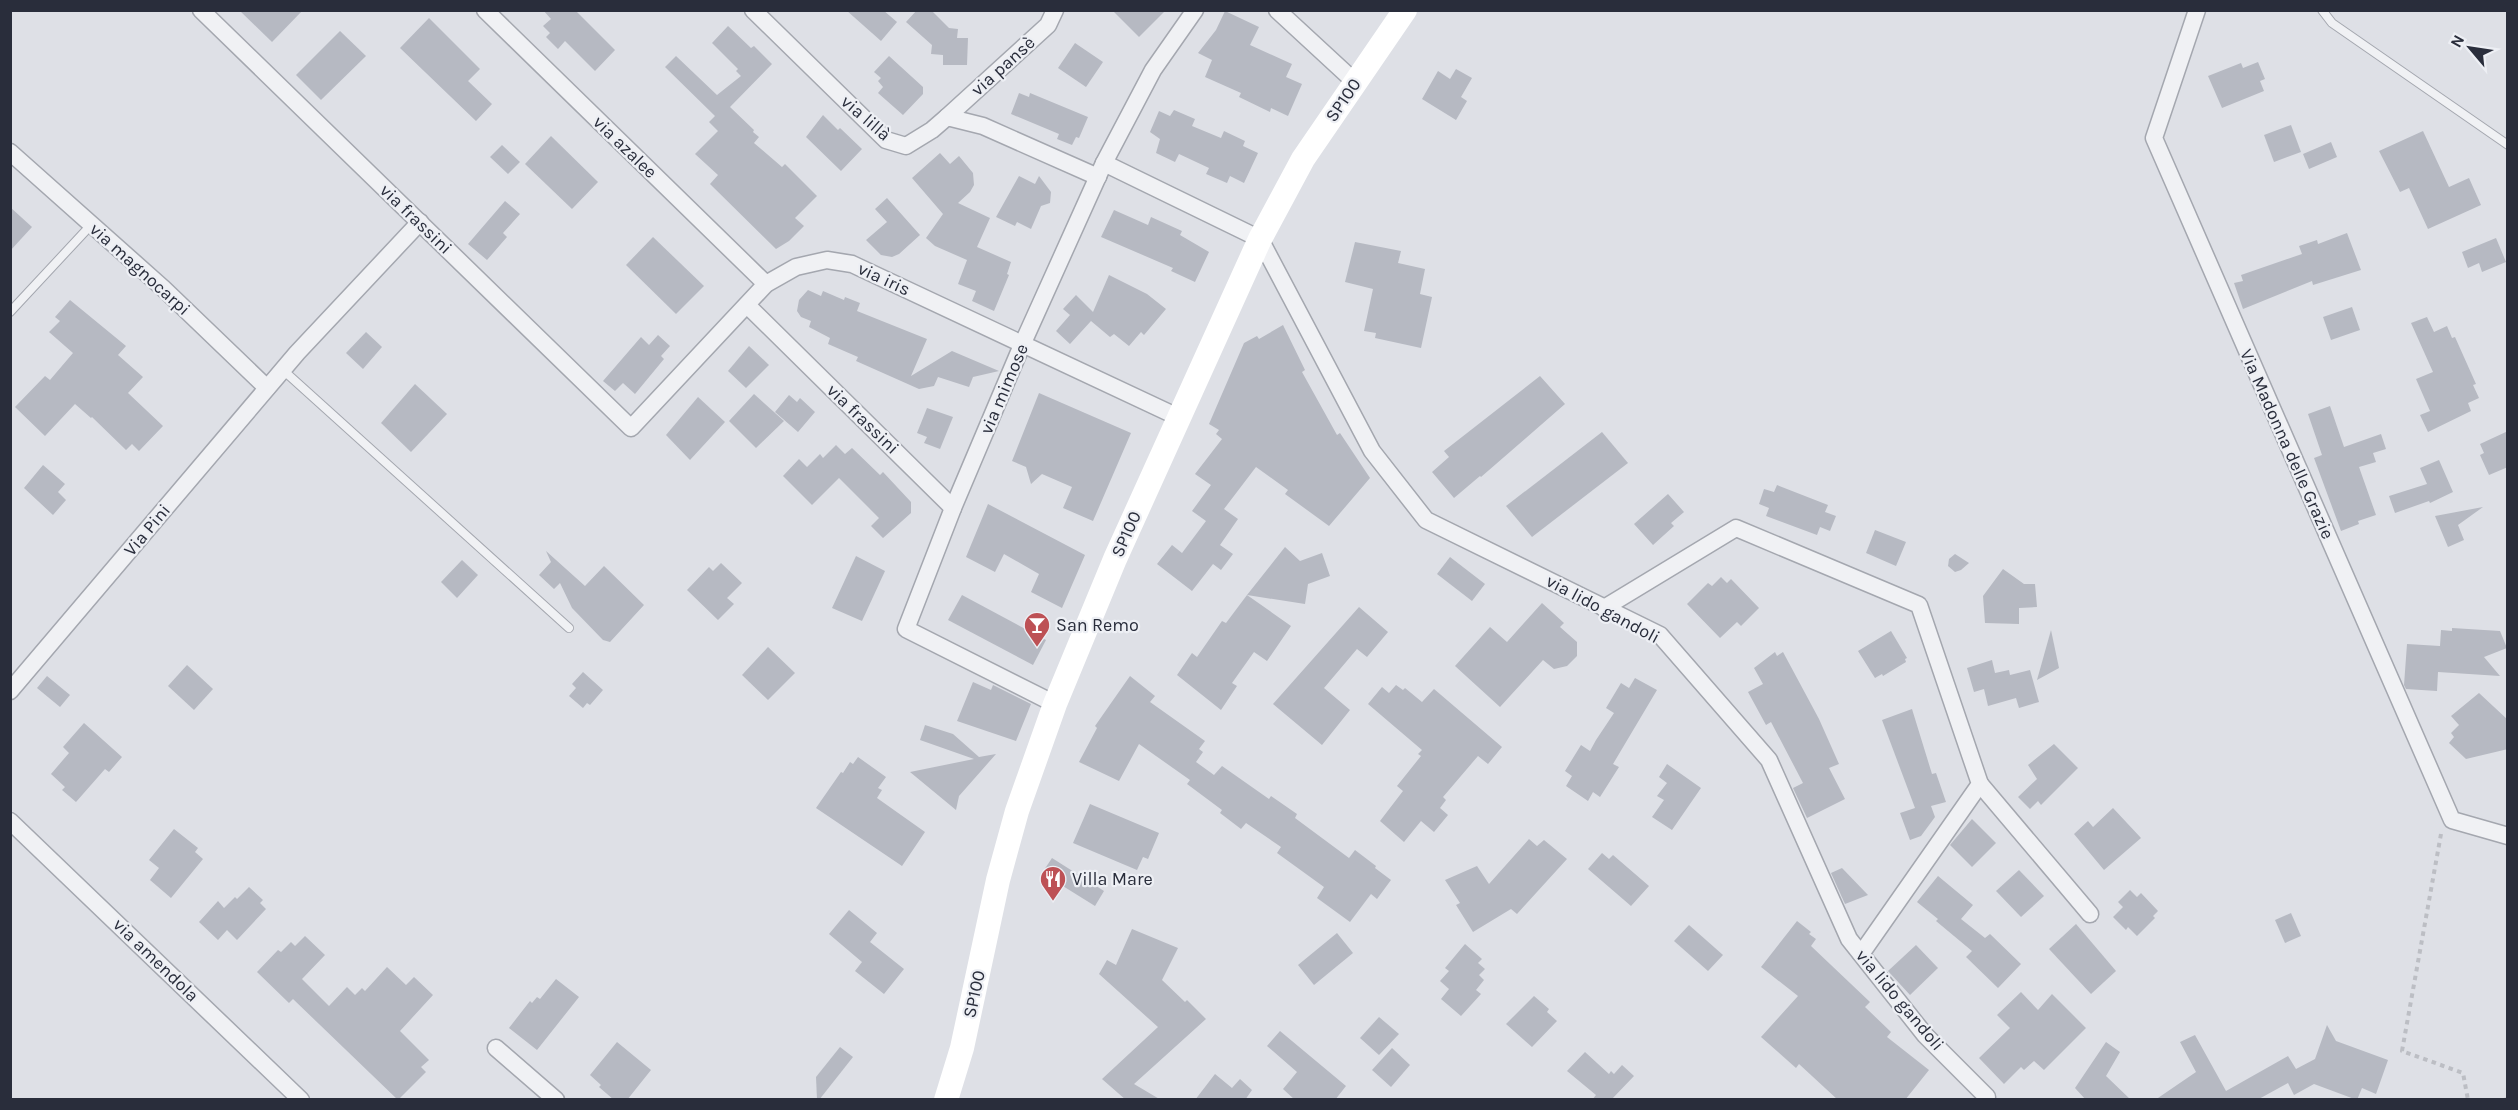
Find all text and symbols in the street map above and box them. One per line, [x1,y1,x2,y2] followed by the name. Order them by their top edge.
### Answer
[2440,18,2500,78] north arrow
[2446,31,2468,51] text: N
[966,32,1040,100] street label: via pansè
[1320,74,1366,126] street label: SP100
[837,90,895,146] street label: via lillà
[588,111,662,183] street label: via azalee
[375,179,457,259] street label: via frassini
[85,218,195,320] street label: via magnocarpi
[854,257,914,301] street label: via iris
[975,340,1033,438] street label: via mimose
[2235,345,2339,543] street label: Via Madonna delle Grazie
[822,379,904,459] street label: via frassini
[119,499,175,561] street label: Via Pini
[1106,508,1146,560] street label: SP100
[1542,570,1664,648] street label: via lido gandoli
[1022,610,1052,648] bar icon: San Remo
[1056,614,1139,636] place label: San Remo
[1038,864,1068,902] restaurant icon: Villa Mare
[1072,868,1153,890] place label: Villa Mare
[108,914,204,1006] street label: via amendola
[1851,945,1949,1055] street label: via lido gandoli
[958,968,990,1020] street label: SP100

